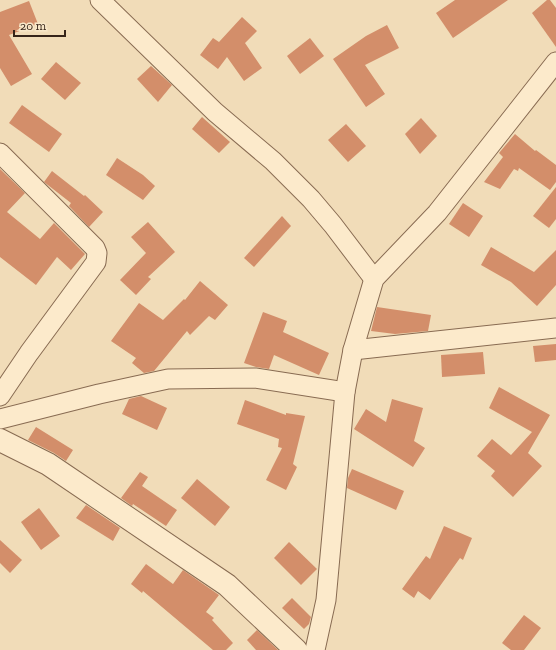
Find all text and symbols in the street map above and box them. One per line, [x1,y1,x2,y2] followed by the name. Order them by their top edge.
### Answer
[14,12,65,38] scale bar
[20,19,47,33] text: 20 m

